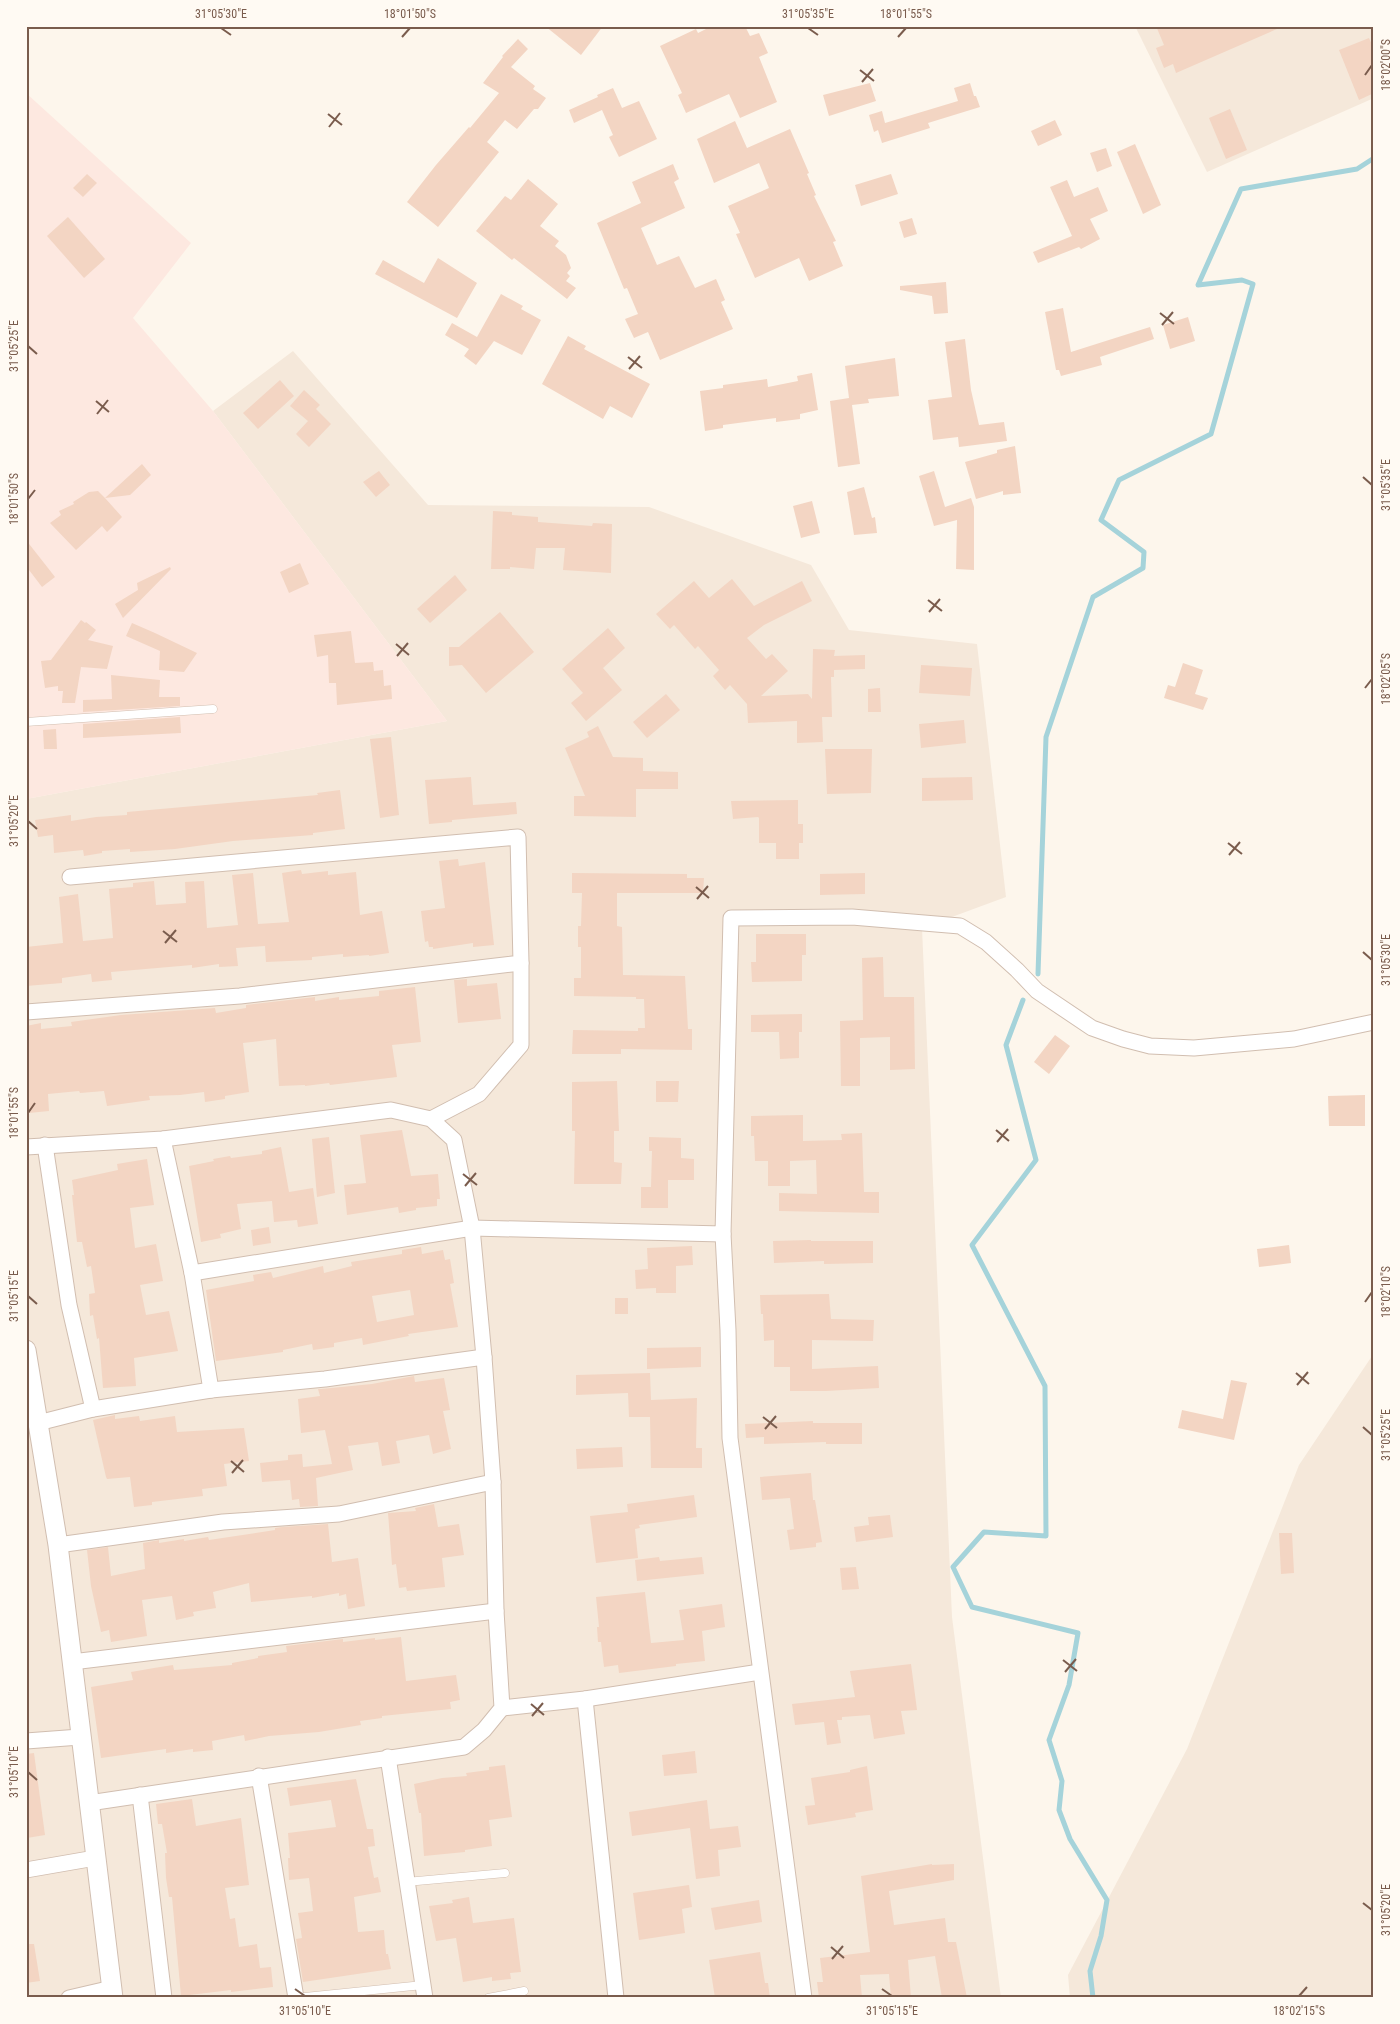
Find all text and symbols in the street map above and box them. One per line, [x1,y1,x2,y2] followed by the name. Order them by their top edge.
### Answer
[195,7,247,21] text: 31°05'30"E
[384,7,436,21] text: 18°01'50"S
[782,7,834,21] text: 31°05'35"E
[880,7,932,21] text: 18°01'55"S
[1379,39,1393,91] text: 18°02'00"S
[7,320,21,372] text: 31°05'25"E
[1379,459,1393,511] text: 31°05'35"E
[7,473,21,525] text: 18°01'50"S
[1379,653,1393,705] text: 18°02'05"S
[7,795,21,847] text: 31°05'20"E
[1379,934,1393,986] text: 31°05'30"E
[7,1087,21,1139] text: 18°01'55"S
[1379,1266,1393,1318] text: 18°02'10"S
[7,1270,21,1322] text: 31°05'15"E
[1379,1409,1393,1461] text: 31°05'25"E
[7,1746,21,1798] text: 31°05'10"E
[1379,1884,1393,1936] text: 31°05'20"E
[279,2004,331,2018] text: 31°05'10"E
[866,2004,918,2018] text: 31°05'15"E
[1273,2004,1325,2018] text: 18°02'15"S

